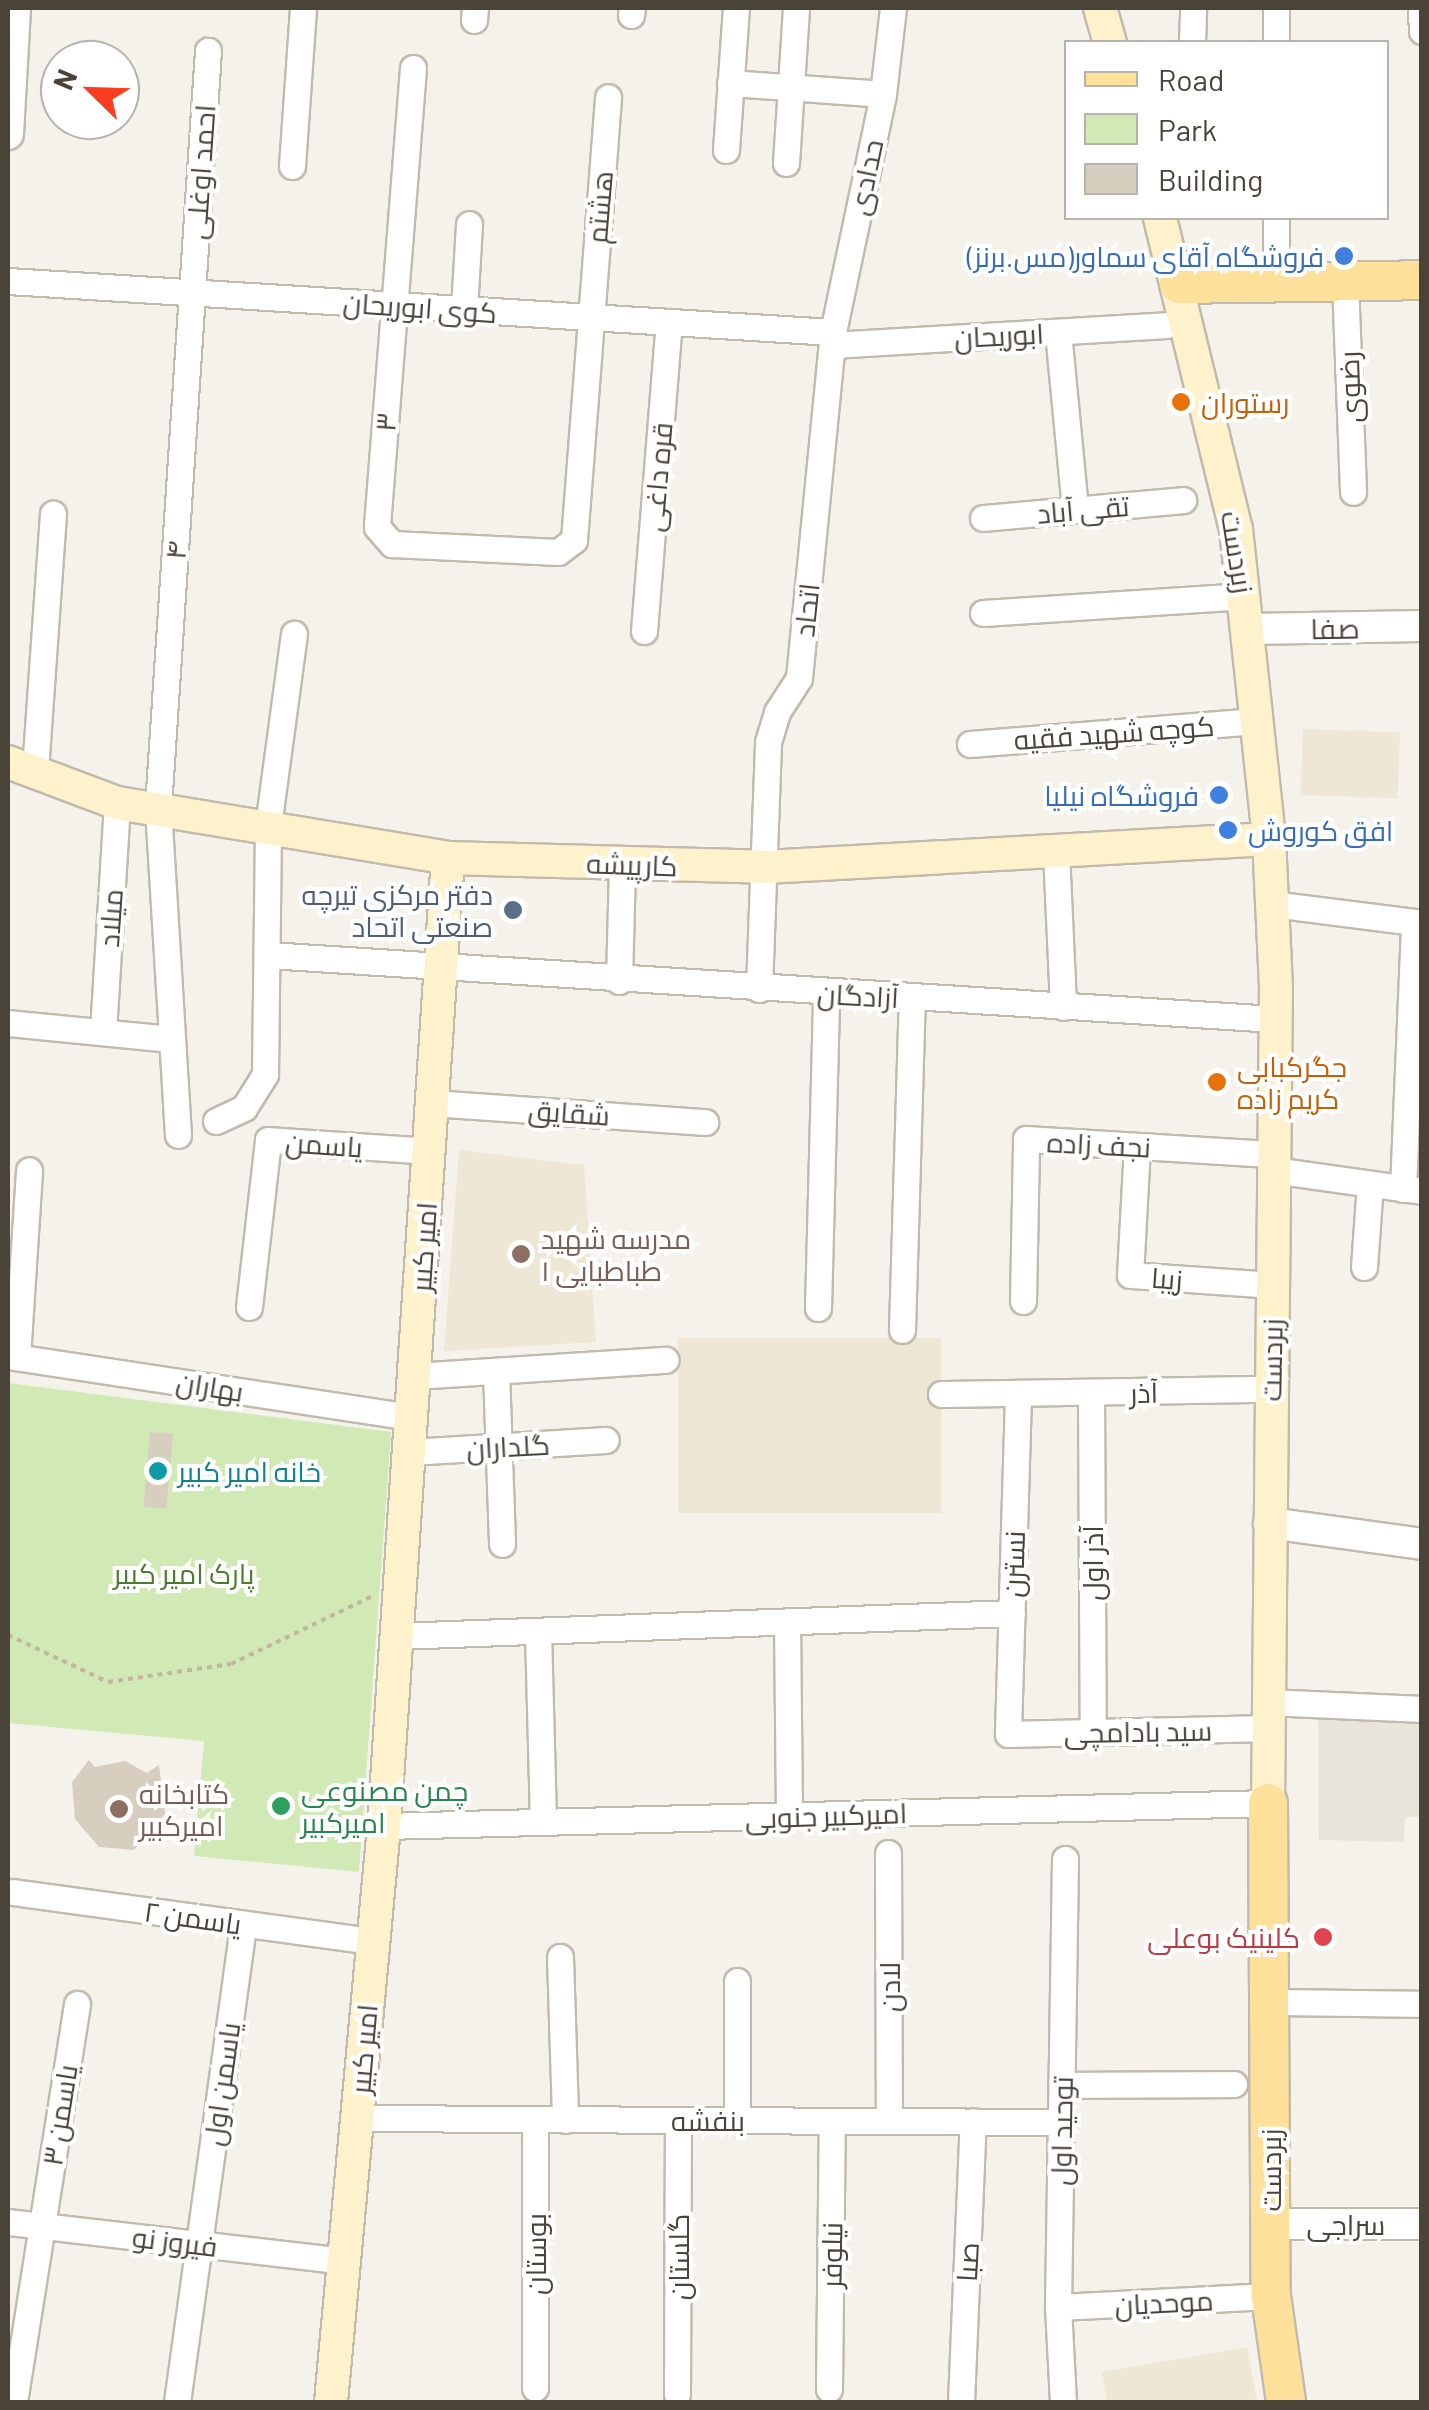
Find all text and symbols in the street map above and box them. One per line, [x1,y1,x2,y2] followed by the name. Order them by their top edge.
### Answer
[40,40,140,140] north arrow
[1064,40,1389,220] legend
[1158,61,1224,97] text: Road
[45,64,84,94] text: N
[179,103,221,241] street label: احمد اوغلی
[1158,111,1217,147] text: Park
[841,136,889,218] street label: حدادی
[1158,161,1263,197] text: Building
[579,169,619,245] street label: هشتم
[967,239,1324,273] place label: فروشگاه آقای سماور(مس.برنز)
[1333,245,1355,267] marker: فروشگاه آقای سماور(مس.برنز)
[342,285,498,329] street label: کوی ابوریحان
[953,316,1045,354] street label: ابوریحان
[1331,351,1367,423] street label: رضوی
[1201,385,1289,419] place label: رستوران
[1170,391,1192,413] marker: رستوران
[368,411,402,433] street label: ۳
[635,421,679,533] street label: قره داغی
[1035,488,1131,530] street label: تقی آباد
[1215,508,1261,596] street label: زبردست
[158,540,192,560] street label: ۴
[786,582,826,638] street label: اتحاد
[1310,611,1360,645] street label: صفا
[1013,708,1215,756] street label: کوچه شهید فقیه
[1044,778,1199,812] place label: فروشگاه نیلیا
[1208,784,1230,806] marker: فروشگاه نیلیا
[1248,813,1393,847] place label: افق کوروش
[1217,819,1239,841] marker: افق کوروش
[586,846,678,882] street label: کارپیشه
[301,877,493,943] place label: دفتر مرکزی تیرچه صنعتی اتحاد
[91,888,129,948] street label: میلاد
[502,899,524,921] marker: دفتر مرکزی تیرچه صنعتی اتحاد
[816,976,900,1014] street label: آزادگان
[1237,1049,1347,1115] place label: جگرکبابی کریم زاده
[1206,1071,1228,1093] marker: جگرکبابی کریم زاده
[527,1092,611,1132] street label: شقایق
[1046,1124,1152,1164] street label: نجف زاده
[284,1125,364,1163] street label: یاسمن
[403,1201,443,1293] street label: امیر کبیر
[541,1221,691,1287] place label: مدرسه شهید طباطبایی ۱
[510,1243,532,1265] marker: مدرسه شهید طباطبایی ۱
[1150,1260,1184,1296] street label: زیبا
[1253,1318,1289,1402] street label: زبردست
[174,1364,246,1408] street label: بهاران
[1129,1375,1159,1409] street label: آذر
[465,1427,551,1465] street label: گلداران
[178,1454,321,1488] place label: خانه امیر کبیر
[147,1460,169,1482] marker: خانه امیر کبیر
[1075,1525,1109,1601] street label: آذر اول
[995,1530,1031,1598] street label: نسترن
[114,1556,254,1590] park label: پارک امیر کبیر
[1064,1713,1212,1749] street label: سید بادامچی
[301,1773,468,1839] place label: چمن مصنوعی امیرکبیر
[139,1776,229,1842] place label: کتابخانه امیرکبیر
[270,1795,292,1817] marker: چمن مصنوعی امیرکبیر
[744,1795,908,1835] street label: امیرکبیر جنوبی
[108,1798,130,1820] marker: کتابخانه امیرکبیر
[142,1894,244,1940] street label: یاسمن ۲
[1147,1920,1300,1954] place label: کلینیک بوعلی
[1310,1924,1336,1950] marker: کلینیک بوعلی
[872,1962,906,2012] street label: لادن
[342,2003,384,2095] street label: امیر کبیر
[196,2020,246,2148] street label: یاسمن اول
[34,2062,84,2168] street label: یاسمن ۳
[1043,2076,1079,2186] street label: توحید اول
[671,2103,745,2137] street label: بنفشه
[1253,2129,1287,2211] street label: زبردست
[1307,2207,1385,2241] street label: سراجی
[518,2213,552,2295] street label: بوستان
[661,2214,695,2300] street label: گلستان
[131,2219,219,2263] street label: فیروز نو
[814,2222,848,2288] street label: نیلوفر
[949,2241,985,2283] street label: صبا
[1114,2283,1214,2321] street label: موحدیان

